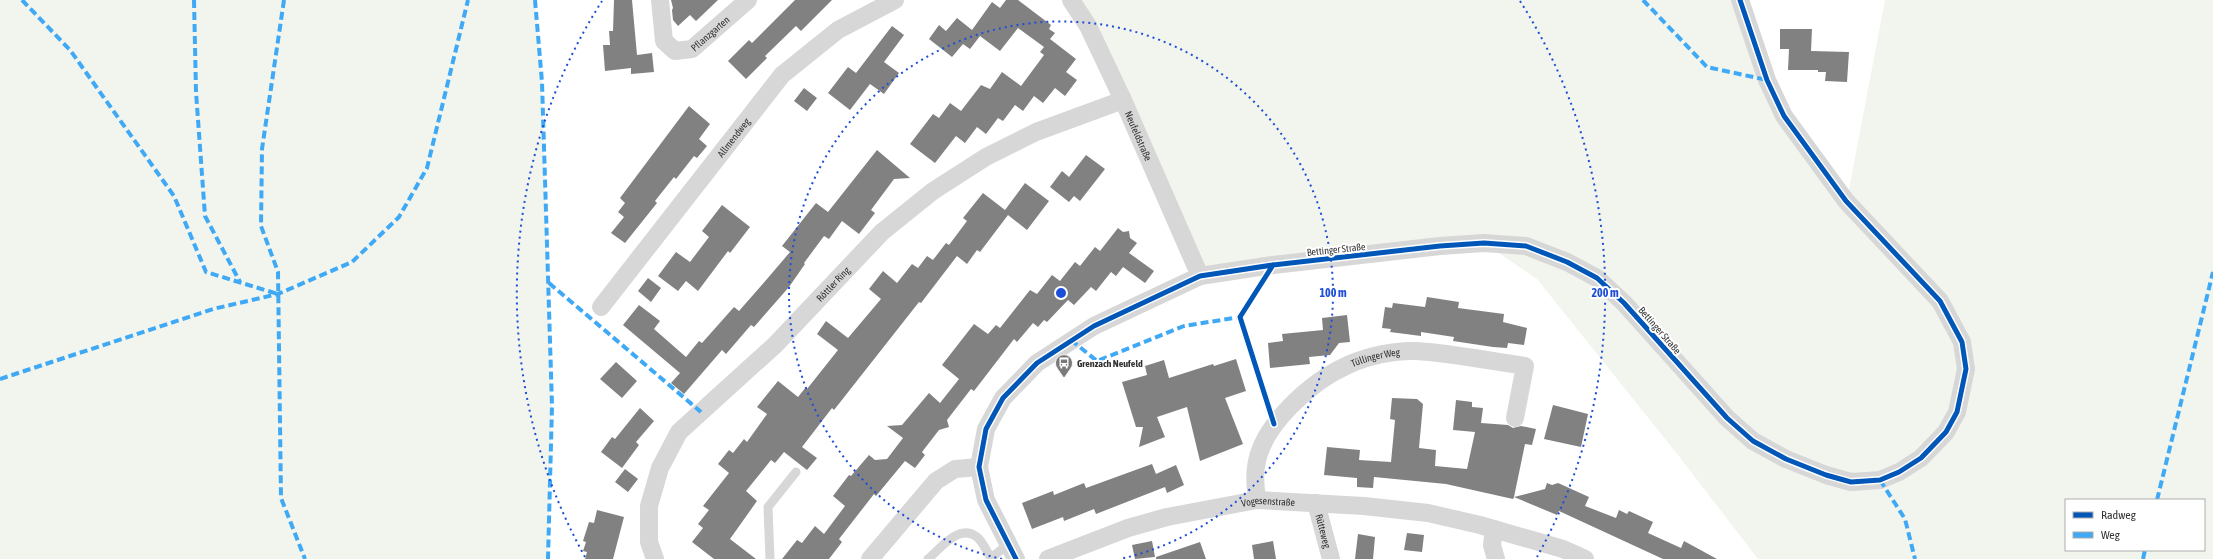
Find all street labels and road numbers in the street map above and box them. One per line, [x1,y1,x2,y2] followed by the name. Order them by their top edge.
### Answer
[689,14,732,53] street label: Pflanzgarten
[1123,110,1154,163] street label: Neufeldstraße
[715,116,753,159] street label: Allmendweg
[1306,241,1366,258] street label: Bettinger Straße
[814,264,853,304] street label: Röttler Ring
[1636,305,1683,356] street label: Bettinger Straße
[1349,346,1401,369] street label: Tüllinger Weg
[1240,495,1296,509] street label: Vogesenstraße
[1313,513,1333,550] street label: Rütteweg

